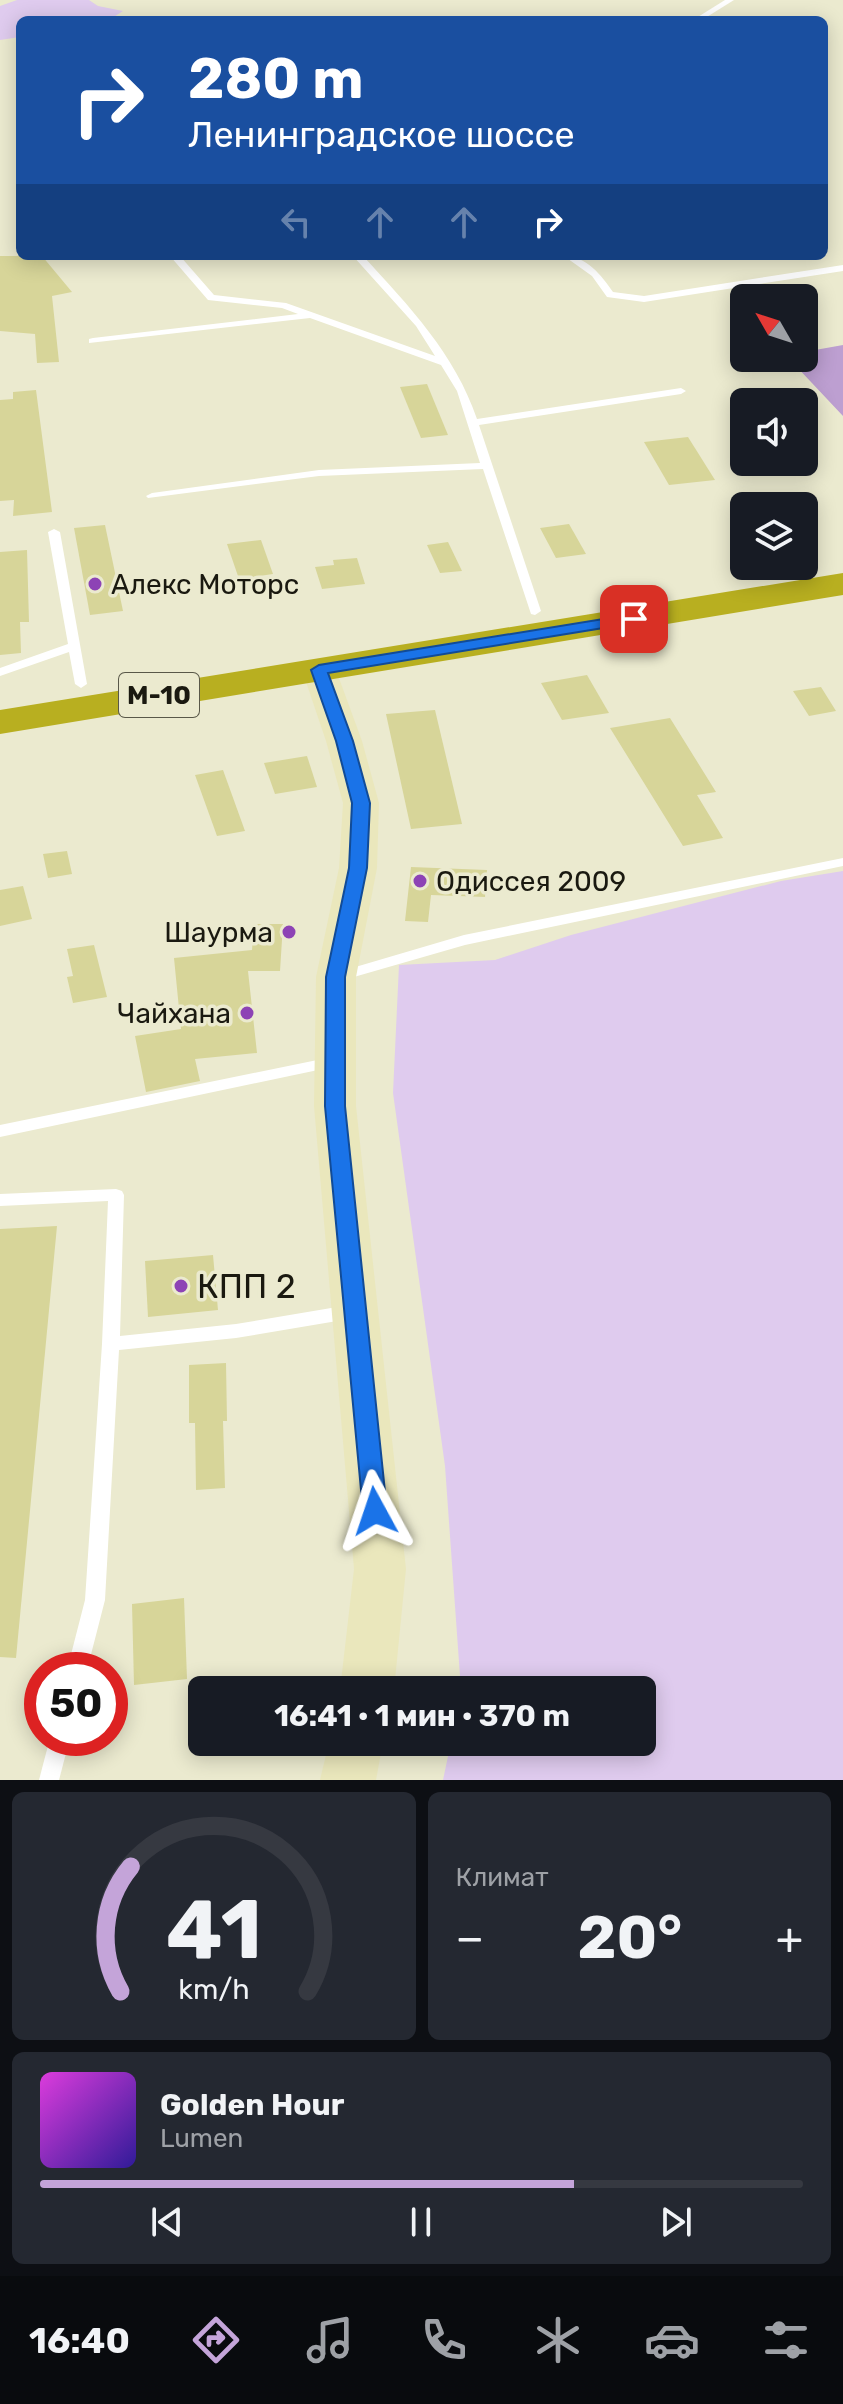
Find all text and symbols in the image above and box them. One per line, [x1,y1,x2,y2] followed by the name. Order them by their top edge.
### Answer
[188,46,364,112] text: 280 m
[56,48,160,152] icon: right
[188,113,575,156] text: Ленинградское шоссе
[274,200,318,244] icon: left
[358,200,402,244] icon: ahead
[442,200,486,244] icon: ahead
[526,200,570,244] icon: right
[730,284,818,372] north arrow
[730,284,818,580] map controls
[730,388,818,476] button: sound
[730,492,818,580] button: layers
[111,568,299,601] place label: Алекс Моторс
[86,575,104,593] marker: Алекс Моторс
[600,585,668,653] pin
[612,597,656,641] icon: arrive
[119,673,199,717] road number: М-10
[436,865,626,898] place label: Одиссея 2009
[411,872,429,890] marker: Одиссея 2009
[164,916,273,949] place label: Шаурма
[280,923,298,941] marker: Шаурма
[117,997,231,1030] place label: Чайхана
[238,1004,256,1022] marker: Чайхана
[197,1266,296,1307] place label: КПП 2
[172,1277,190,1295] marker: КПП 2
[333,1469,417,1553] position arrow
[24,1652,128,1756] speed limit sign: 50
[274,1698,570,1734] text: 16:41 · 1 мин · 370 m
[456,1862,548,1893] text: Климат
[166,1880,262,1979] text: 41
[578,1902,682,1973] text: 20°
[456,1912,484,1964] text: −
[776,1912,803,1964] text: +
[178,1972,249,2006] text: km/h
[160,2087,344,2123] text: Golden Hour
[160,2123,243,2154] text: Lumen
[145,2200,189,2244] icon: previous
[399,2200,443,2244] icon: pause
[654,2200,698,2244] icon: next
[188,2312,244,2368] icon: directions
[302,2312,358,2368] icon: music
[416,2312,472,2368] icon: phone
[530,2312,586,2368] icon: climate
[644,2312,700,2368] icon: car
[758,2312,814,2368] icon: filters
[29,2319,130,2362] text: 16:40

